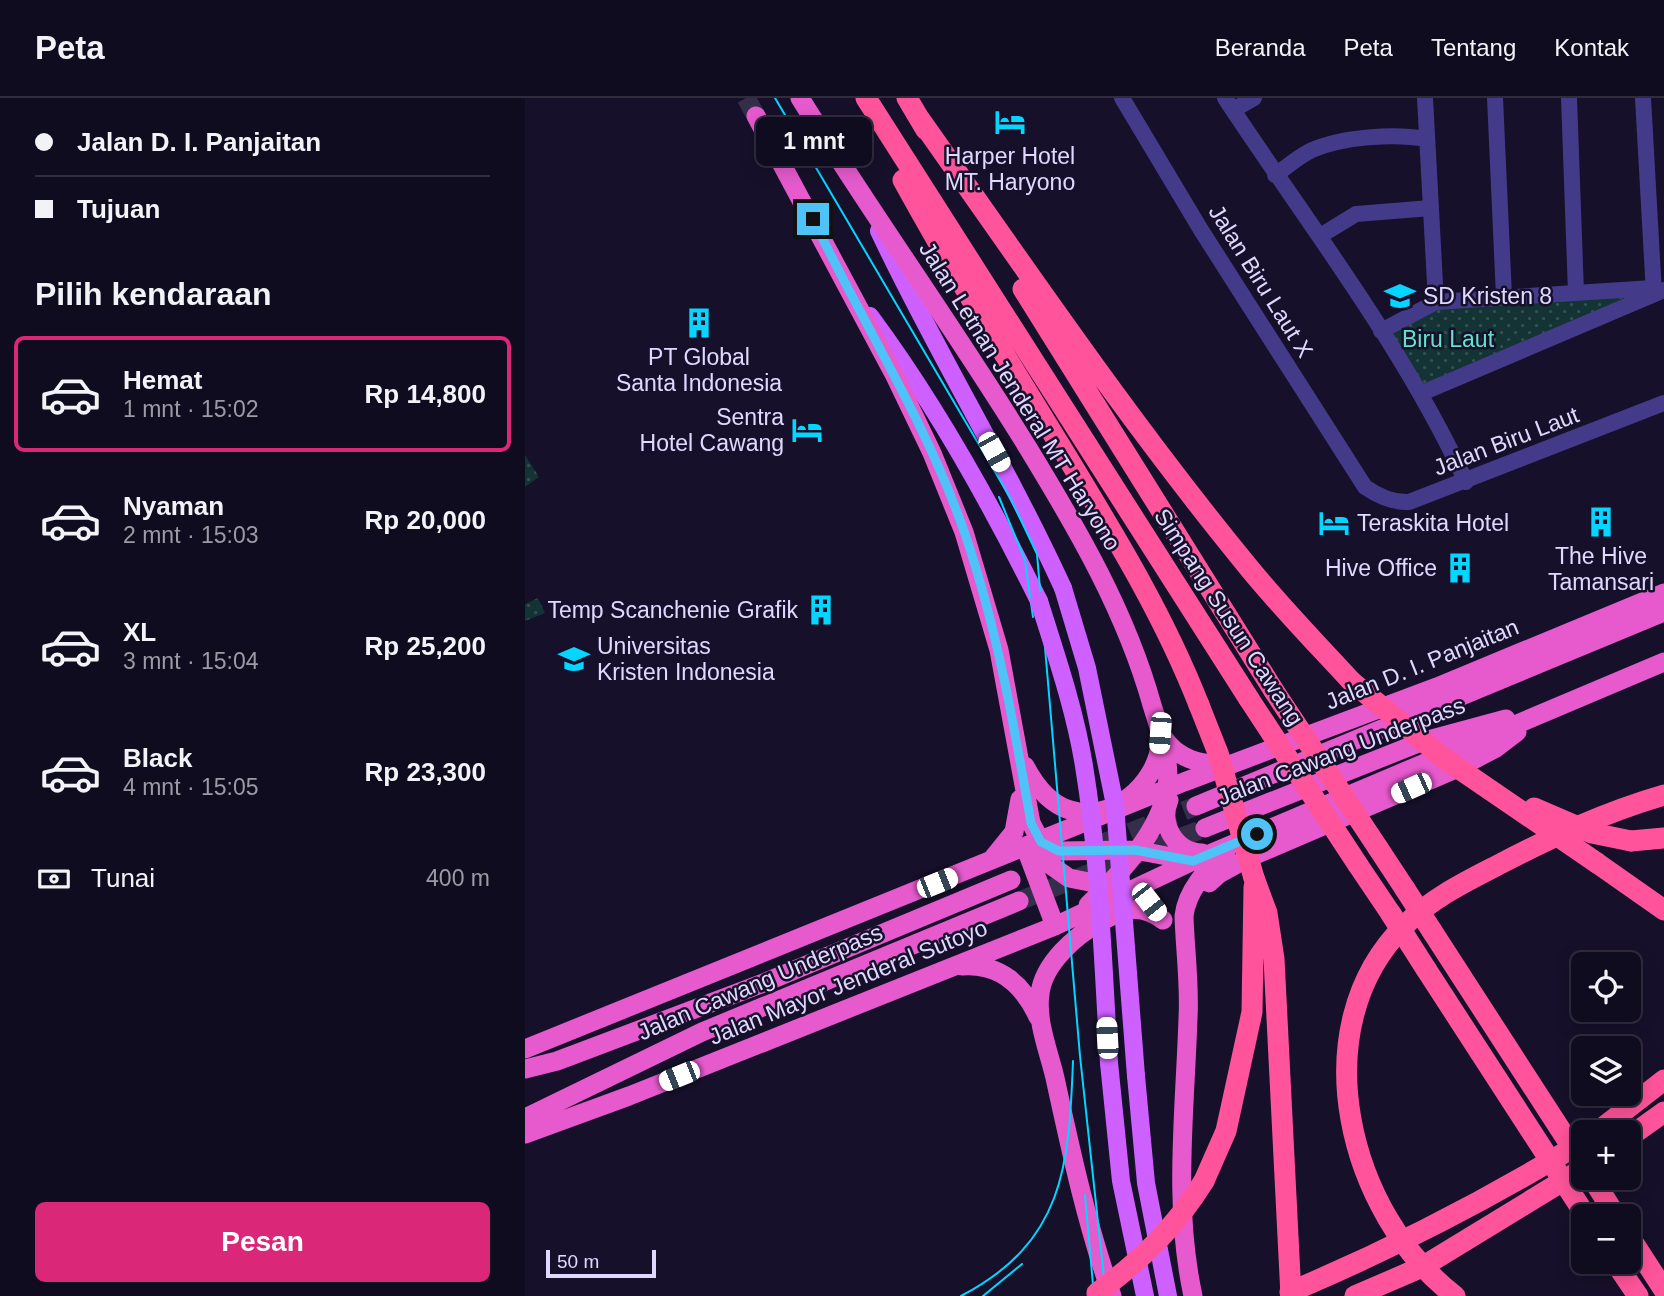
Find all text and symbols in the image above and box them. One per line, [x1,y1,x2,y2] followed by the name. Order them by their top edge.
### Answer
[35,29,105,66] text: Peta
[1215,34,1306,61] text: Beranda
[1344,34,1393,61] text: Peta
[1431,34,1516,61] text: Tentang
[1554,34,1629,61] text: Kontak
[993,105,1027,139] hotel icon: Harper Hotel MT. Haryono
[755,117,871,166] callout: 1 mnt
[77,127,321,157] text: Jalan D. I. Panjaitan
[783,128,845,154] text: 1 mnt
[945,143,1075,195] place label: Harper Hotel MT. Haryono
[77,194,160,224] text: Tujuan
[1204,200,1318,362] street label: Jalan Biru Laut X
[797,203,829,235] route end
[914,237,1126,555] street label: Jalan Letnan Jenderal MT Haryono
[35,276,272,312] text: Pilih kendaraan
[1383,279,1417,313] school or university icon: SD Kristen 8
[1423,283,1552,309] place label: SD Kristen 8
[682,306,716,340] building icon: PT Global Santa Indonesia
[1402,326,1495,352] park label: Biru Laut
[616,344,782,396] place label: PT Global Santa Indonesia
[39,363,102,426] icon: car
[123,365,202,395] text: Hemat
[365,379,486,409] text: Rp 14,800
[123,396,259,422] text: 1 mnt · 15:02
[1430,401,1583,481] street label: Jalan Biru Laut
[640,404,784,456] place label: Sentra Hotel Cawang
[790,413,824,447] hotel icon: Sentra Hotel Cawang
[975,429,1014,475] car
[39,489,102,552] icon: car
[123,491,224,521] text: Nyaman
[1149,504,1309,730] street label: Simpang Susun Cawang
[365,505,486,535] text: Rp 20,000
[1584,505,1618,539] building icon: The Hive Tamansari
[1317,506,1351,540] hotel icon: Teraskita Hotel
[1357,510,1509,536] place label: Teraskita Hotel
[123,522,259,548] text: 2 mnt · 15:03
[1548,543,1654,595] place label: The Hive Tamansari
[1443,551,1477,585] building icon: Hive Office
[1325,555,1437,581] place label: Hive Office
[804,593,838,627] building icon: Temp Scanchenie Grafik
[547,597,798,623] place label: Temp Scanchenie Grafik
[1322,613,1522,715] street label: Jalan D. I. Panjaitan
[39,615,102,678] icon: car
[123,617,156,647] text: XL
[365,631,486,661] text: Rp 25,200
[597,633,775,685] place label: Universitas Kristen Indonesia
[557,642,591,676] school or university icon: Universitas Kristen Indonesia
[123,648,259,674] text: 3 mnt · 15:04
[1213,692,1469,810] street label: Jalan Cawang Underpass
[1149,711,1172,755] car
[39,741,102,804] icon: car
[123,743,192,773] text: Black
[365,757,486,787] text: Rp 23,300
[1388,770,1435,806] car
[123,774,259,800] text: 4 mnt · 15:05
[1241,818,1273,850] route start
[35,860,73,898] icon: cash
[91,863,155,893] text: Tunai
[426,865,490,891] text: 400 m
[914,865,961,901] car
[1128,879,1171,925] car
[705,914,991,1050] street label: Jalan Mayor Jenderal Sutoyo
[634,919,886,1045] street label: Jalan Cawang Underpass
[1571,952,1641,1274] map controls
[1571,952,1641,1022] button: locate
[1096,1016,1119,1060] car
[1571,1036,1641,1106] button: layers
[656,1058,703,1094] car
[1571,1120,1641,1190] button: +
[35,1202,490,1282] button: Pesan
[1571,1204,1641,1274] button: −
[546,1247,656,1279] scale bar
[557,1251,599,1272] text: 50 m

